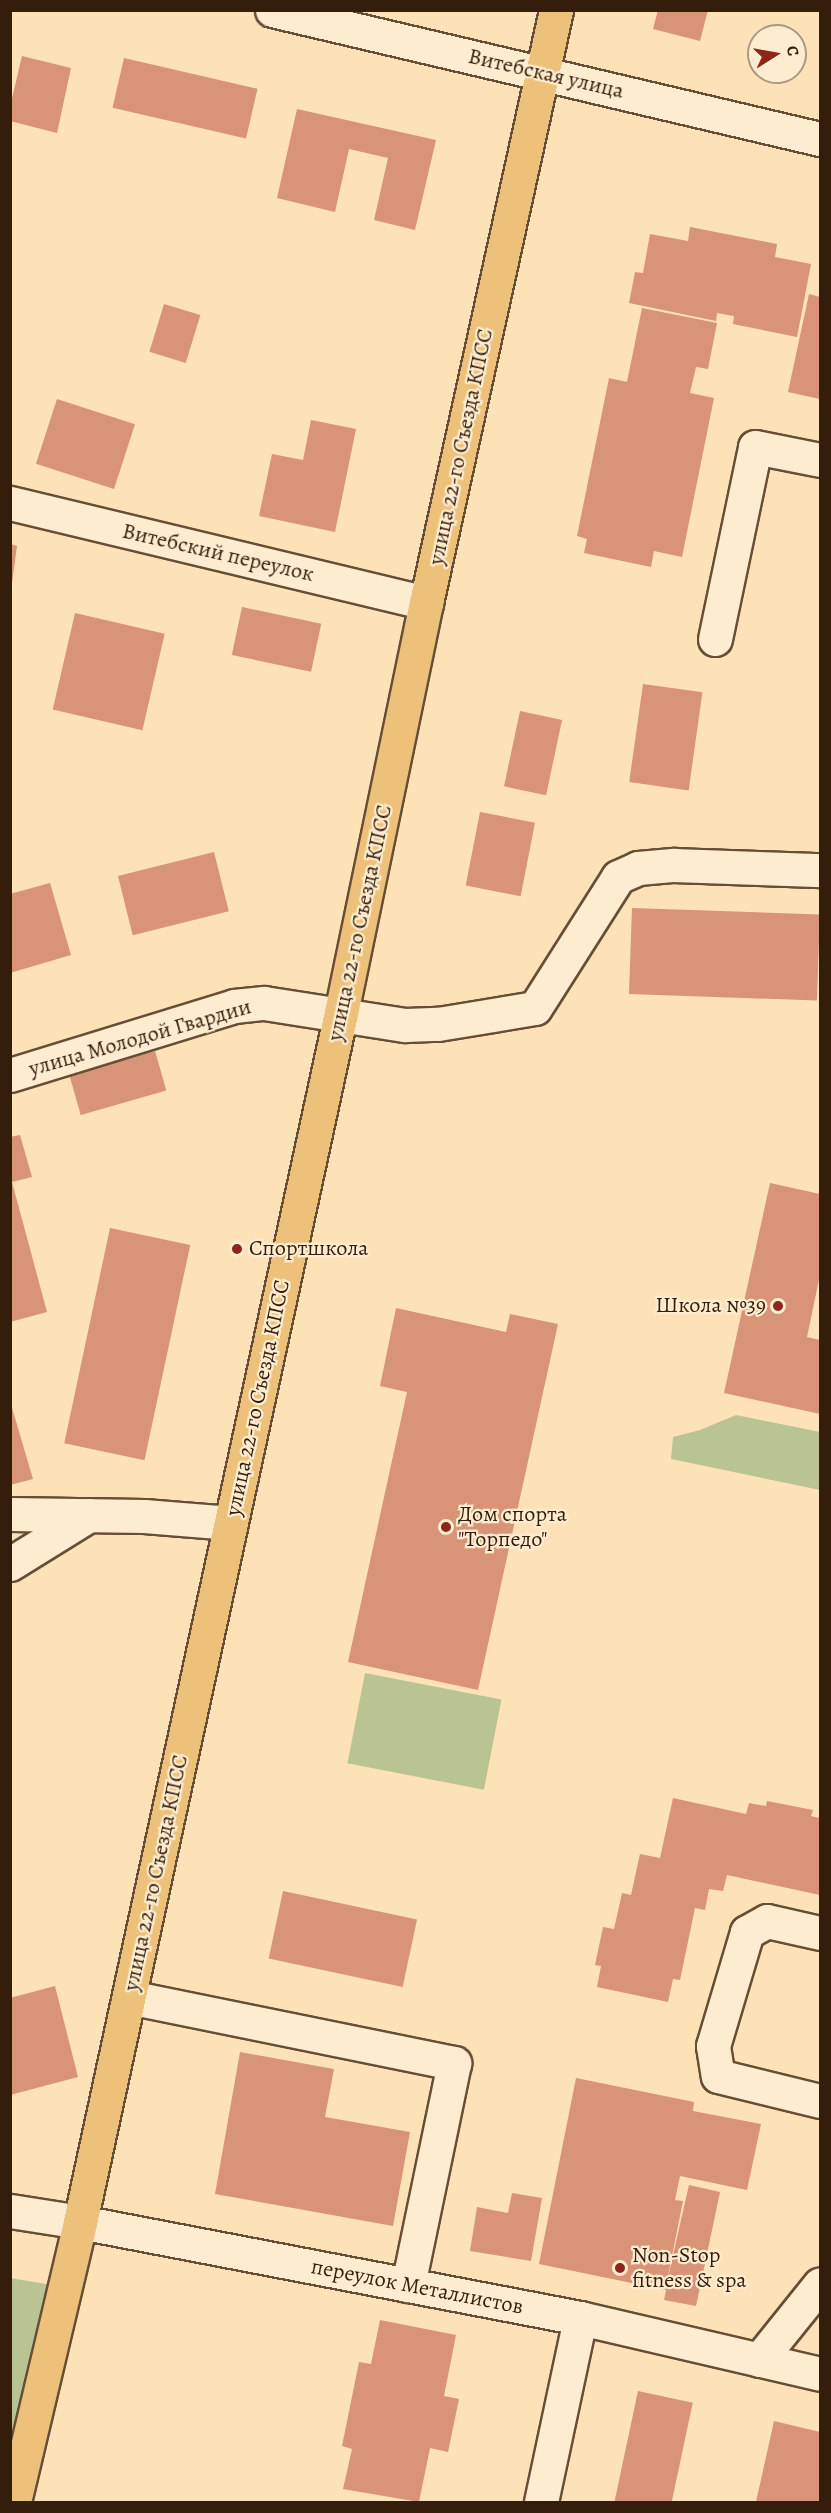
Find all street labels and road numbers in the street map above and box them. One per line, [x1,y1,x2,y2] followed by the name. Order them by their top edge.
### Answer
[466,43,626,105] street label: Витебская улица
[423,327,499,567] street label: улица 22-го Съезда КПСС
[120,518,316,588] street label: Витебский переулок
[322,803,398,1043] street label: улица 22-го Съезда КПСС
[26,994,254,1082] street label: улица Молодой Гвардии
[220,1278,296,1518] street label: улица 22-го Съезда КПСС
[118,1753,194,1993] street label: улица 22-го Съезда КПСС
[309,2253,525,2321] street label: переулок Металлистов

